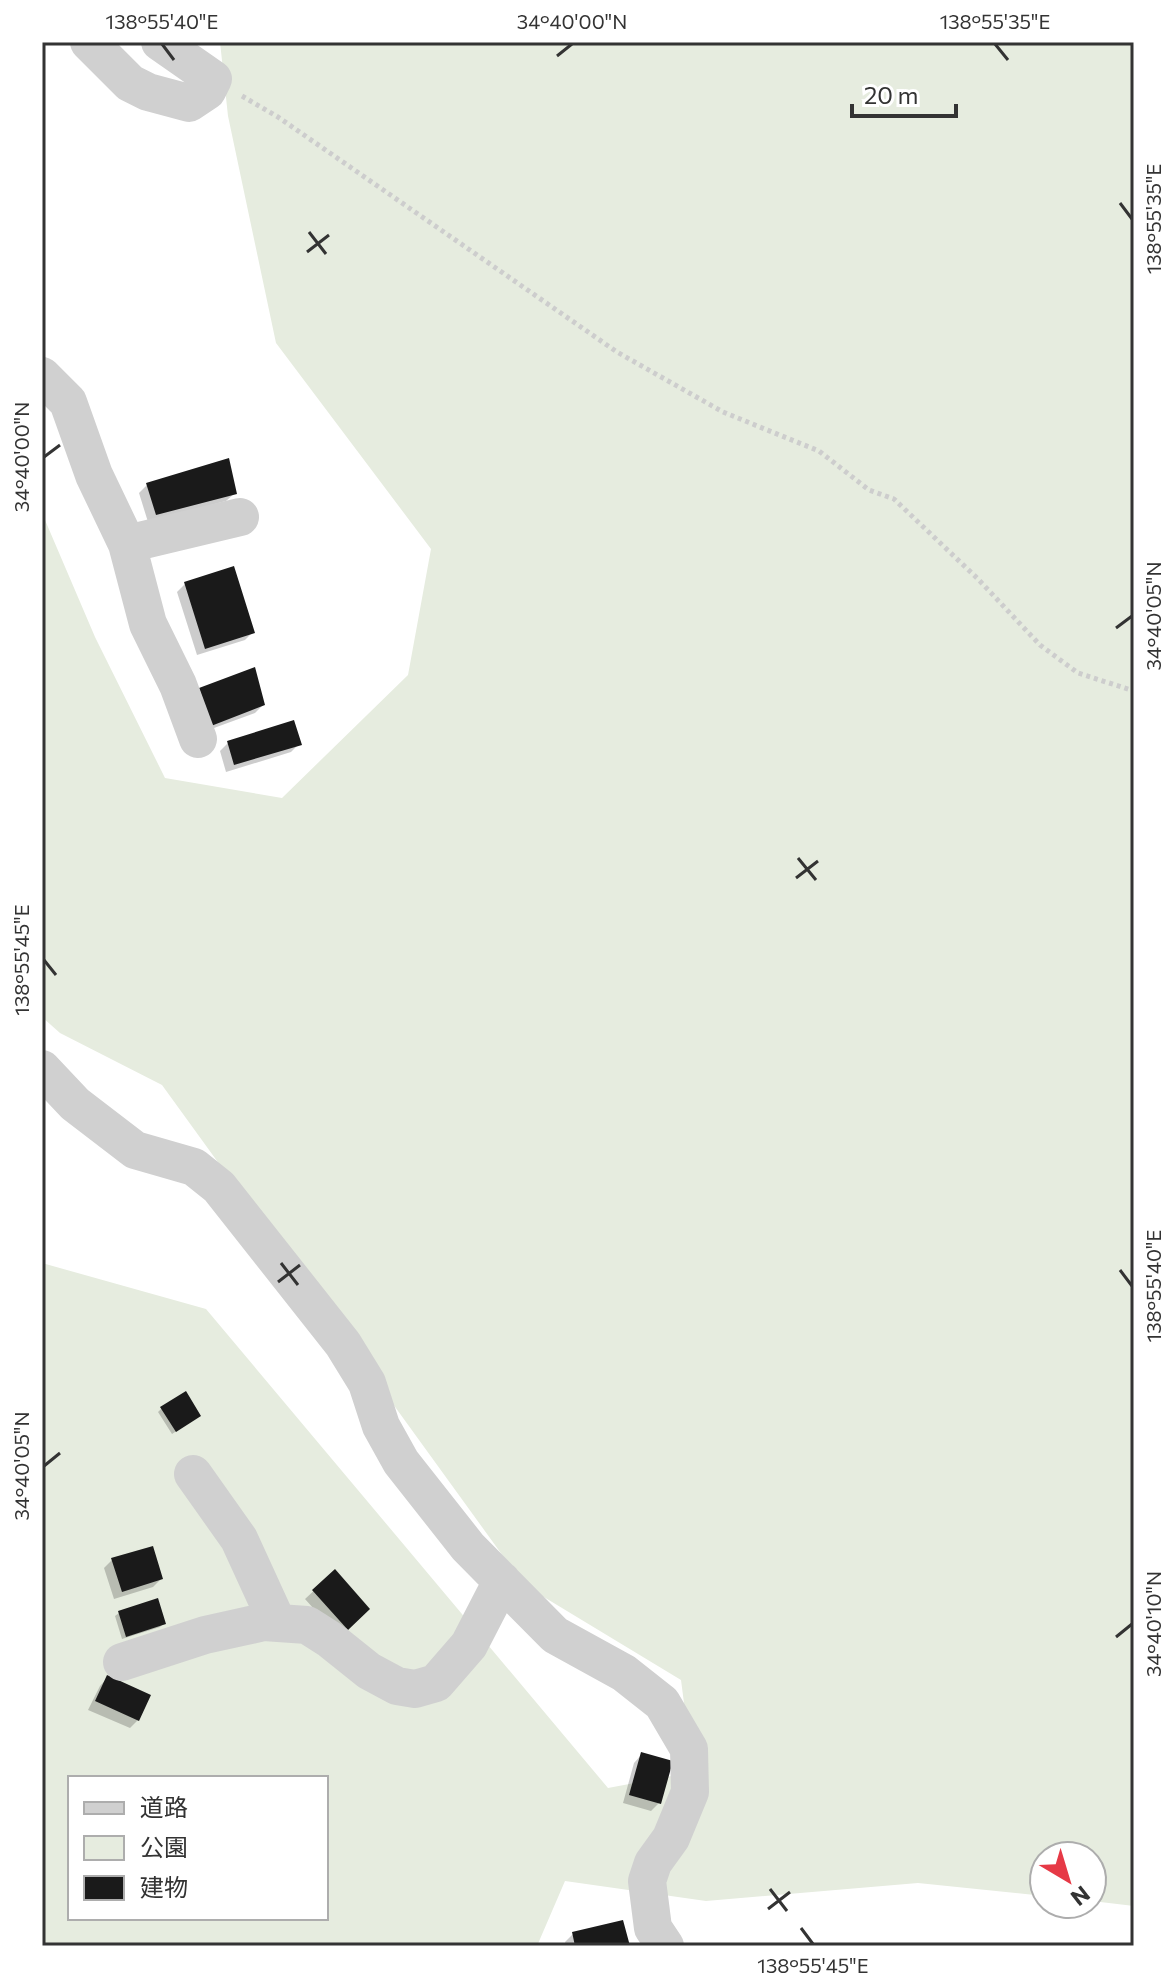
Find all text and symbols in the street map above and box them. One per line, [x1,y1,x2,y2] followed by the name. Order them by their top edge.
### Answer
[106,9,218,33] text: 138°55'40"E
[517,9,627,33] text: 34°40'00"N
[940,9,1050,33] text: 138°55'35"E
[852,68,956,118] scale bar
[864,80,918,109] text: 20 m
[1141,164,1165,274] text: 138°55'35"E
[9,402,33,512] text: 34°40'00"N
[1141,562,1165,670] text: 34°40'05"N
[9,904,33,1016] text: 138°55'45"E
[1141,1230,1165,1342] text: 138°55'40"E
[9,1412,33,1520] text: 34°40'05"N
[1141,1571,1165,1677] text: 34°40'10"N
[68,1776,328,1920] legend
[140,1792,188,1821] text: 道路
[140,1832,188,1861] text: 公園
[1028,1840,1108,1920] north arrow
[140,1872,188,1901] text: 建物
[1066,1880,1095,1912] text: N
[757,1953,869,1977] text: 138°55'45"E

